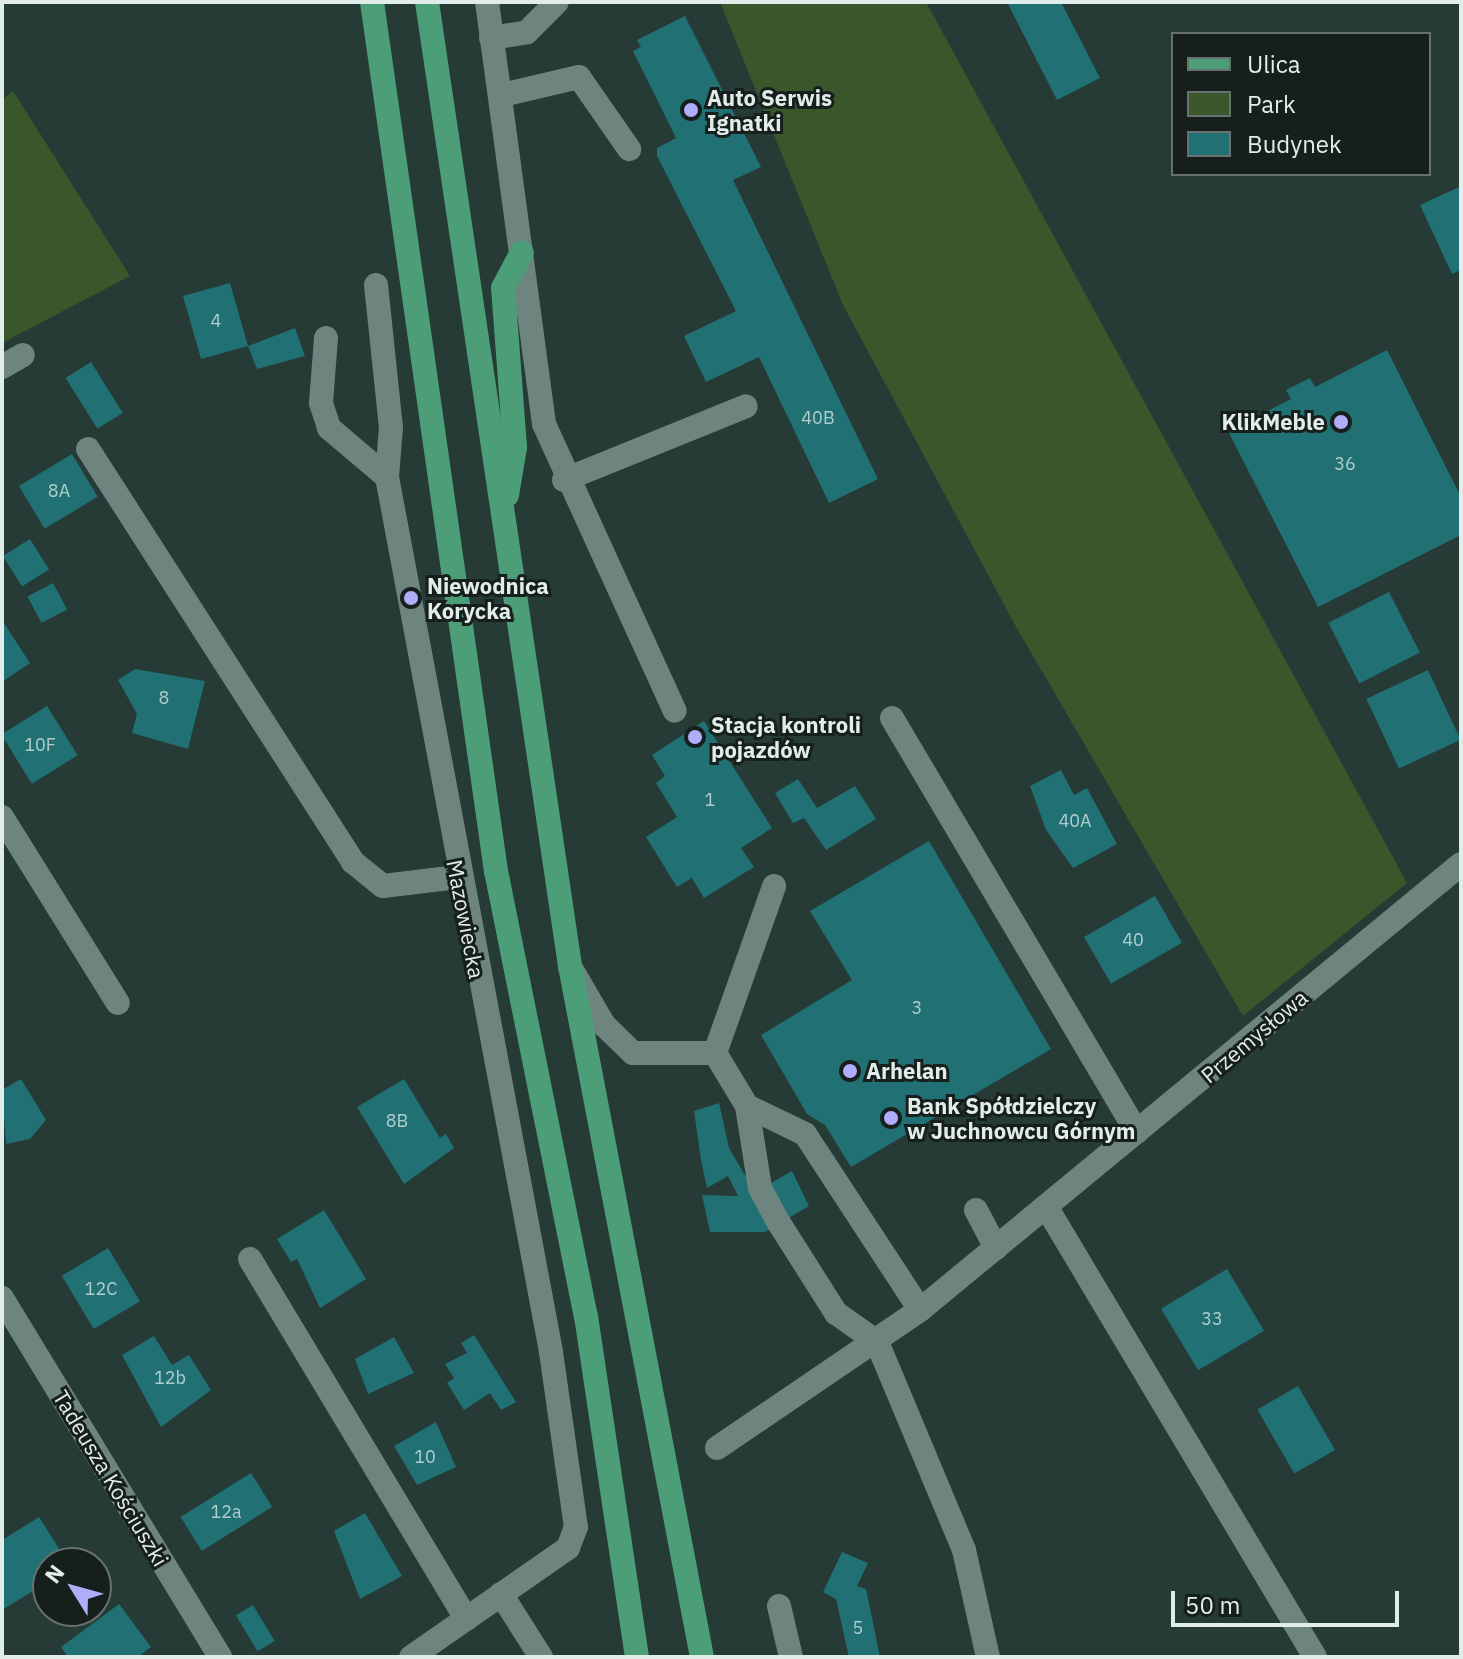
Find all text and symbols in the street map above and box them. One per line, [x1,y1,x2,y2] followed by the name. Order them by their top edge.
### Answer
[1171,32,1431,176] legend
[1247,48,1301,80] text: Ulica
[707,84,832,136] place label: Auto Serwis Ignatki
[1247,88,1296,120] text: Park
[682,101,700,119] marker: Auto Serwis Ignatki
[1247,128,1342,160] text: Budynek
[211,310,221,332] house number: 4
[801,407,835,429] house number: 40B
[1221,409,1325,435] place label: KlikMeble
[1332,413,1350,431] marker: KlikMeble
[1334,453,1356,475] house number: 36
[48,480,70,502] house number: 8A
[427,572,549,624] place label: Niewodnica Korycka
[402,589,420,607] marker: Niewodnica Korycka
[159,687,169,709] house number: 8
[711,711,861,762] place label: Stacja kontroli pojazdów
[686,728,704,746] marker: Stacja kontroli pojazdów
[24,734,56,756] house number: 10F
[705,789,715,811] house number: 1
[1058,810,1092,832] house number: 40A
[442,857,490,981] street label: Mazowiecka
[1122,929,1144,951] house number: 40
[1195,984,1313,1088] street label: Przemysłowa
[912,997,922,1019] house number: 3
[866,1058,948,1084] place label: Arhelan
[841,1062,859,1080] marker: Arhelan
[907,1092,1135,1144] place label: Bank Spółdzielczy w Juchnowcu Górnym
[882,1109,900,1127] marker: Bank Spółdzielczy w Juchnowcu Górnym
[386,1110,408,1132] house number: 8B
[85,1278,117,1300] house number: 12C
[1201,1308,1223,1330] house number: 33
[154,1367,186,1389] house number: 12b
[48,1385,174,1571] street label: Tadeusza Kościuszki
[414,1446,436,1468] house number: 10
[210,1501,242,1523] house number: 12a
[32,1547,112,1627] north arrow
[38,1558,70,1589] text: N
[1175,1575,1403,1625] scale bar
[1185,1589,1240,1621] text: 50 m
[853,1617,863,1639] house number: 5

